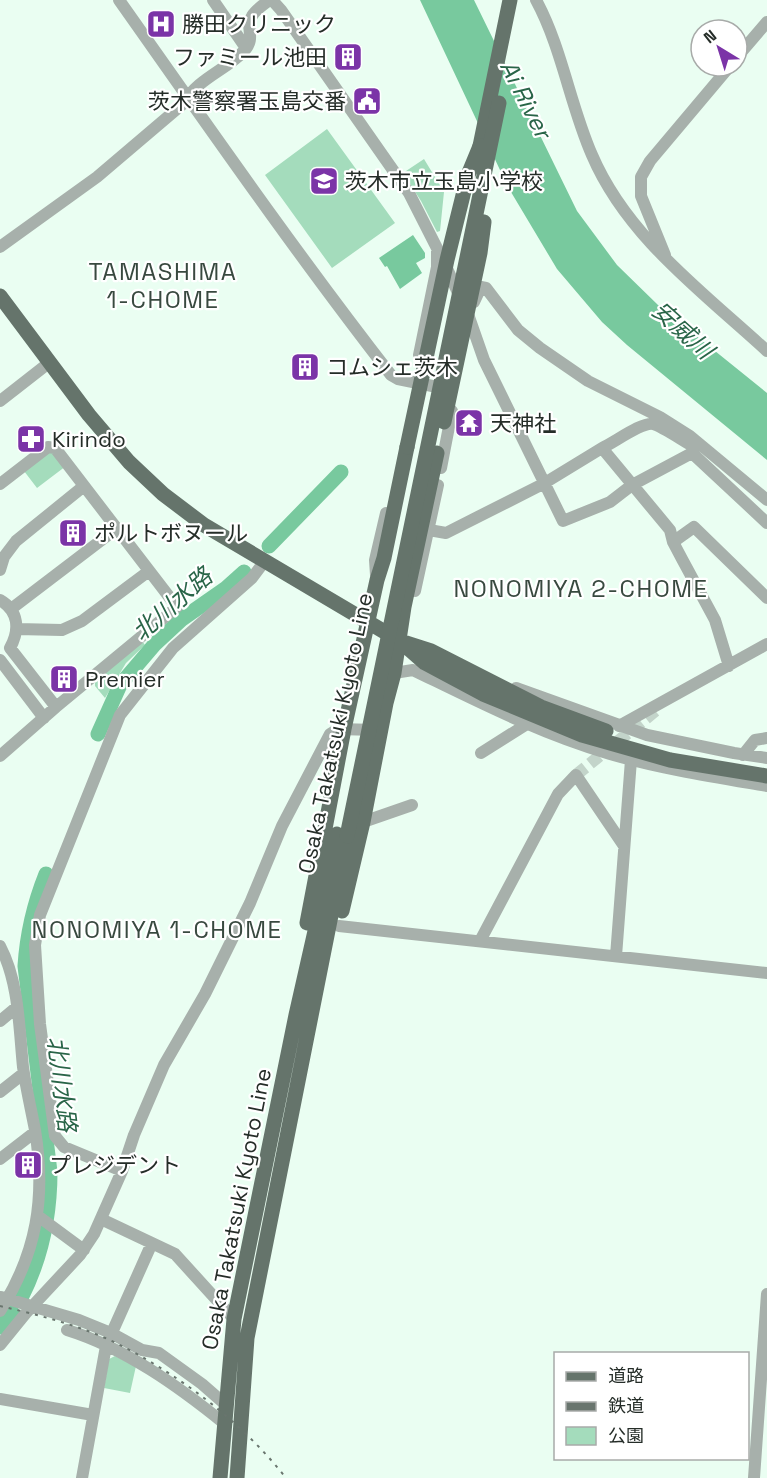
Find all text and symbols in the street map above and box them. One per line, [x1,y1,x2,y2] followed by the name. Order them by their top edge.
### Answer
[145,8,177,40] hospital icon: 勝田クリニック
[182,10,336,38] place label: 勝田クリニック
[689,18,749,78] north arrow
[699,25,721,48] text: N
[332,41,364,73] building icon: ファミール池田
[173,43,327,71] place label: ファミール池田
[493,55,560,146] water label: Ai River
[351,85,383,117] public building icon: 茨木警察署玉島交番
[148,87,346,115] place label: 茨木警察署玉島交番
[308,165,340,197] school or university icon: 茨木市立玉島小学校
[345,167,543,195] place label: 茨木市立玉島小学校
[89,256,237,315] district label: TAMASHIMA 1-CHOME
[646,294,722,368] water label: 安威川
[289,351,321,383] building icon: コムシェ茨木
[326,353,458,381] place label: コムシェ茨木
[453,407,485,439] temple icon: 天神社
[490,409,556,437] place label: 天神社
[15,423,47,455] pharmacy icon: Kirindo
[52,425,126,453] place label: Kirindo
[57,517,89,549] building icon: ポルトボヌール
[94,519,248,547] place label: ポルトボヌール
[126,559,220,647] water label: 北川水路
[453,573,709,604] district label: NONOMIYA 2-CHOME
[292,590,378,876] street label: Osaka Takatsuki Kyoto Line
[48,663,80,695] building icon: Premier
[85,665,165,693] place label: Premier
[32,914,282,945] district label: NONOMIYA 1-CHOME
[41,1034,83,1136] water label: 北川水路
[195,1066,277,1352] street label: Osaka Takatsuki Kyoto Line
[12,1149,44,1181] building icon: プレジデント
[49,1151,181,1179] place label: プレジデント
[554,1352,749,1460] legend
[608,1364,644,1387] text: 道路
[608,1394,644,1417] text: 鉄道
[608,1424,644,1447] text: 公園

